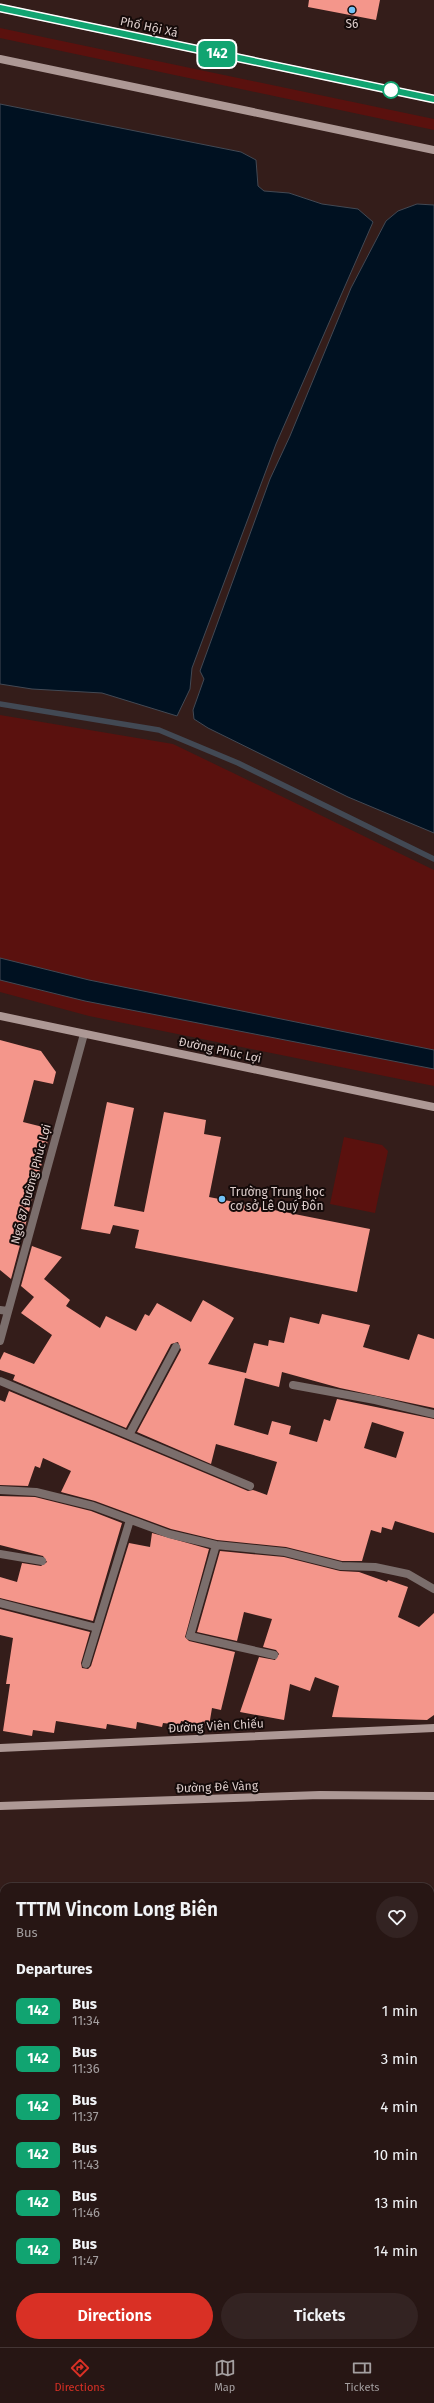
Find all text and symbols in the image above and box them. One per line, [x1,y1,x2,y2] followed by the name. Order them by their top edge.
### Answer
[347,5,357,15] marker: S6
[119,13,179,40] street label: Phố Hội Xá
[346,17,358,31] place label: S6
[194,41,240,67] line badge: 142
[206,45,228,62] text: 142
[382,81,400,99] unlabelled marker
[177,1034,263,1066] street label: Đường Phúc Lợi
[8,1122,54,1246] street label: Ngõ 87 Đường Phúc Lợi
[230,1185,325,1213] place label: Trường Trung học cơ sở Lê Quý Đôn
[217,1194,227,1204] marker: Trường Trung học cơ sở Lê Quý Đôn
[168,1716,264,1735] street label: Đường Viên Chiếu
[176,1779,259,1795] street label: Đường Đê Vàng
[376,1896,418,1938] button: heart
[16,1898,218,1921] text: TTTM Vincom Long Biên
[16,1925,38,1940] text: Bus
[16,1960,93,1978] text: Departures
[72,1995,97,2013] text: Bus
[27,2002,49,2019] text: 142
[382,2002,418,2020] text: 1 min
[72,2013,100,2028] text: 11:34
[72,2043,97,2061] text: Bus
[27,2050,49,2067] text: 142
[381,2050,418,2068] text: 3 min
[72,2061,100,2076] text: 11:36
[72,2091,97,2109] text: Bus
[27,2098,49,2115] text: 142
[380,2098,418,2116] text: 4 min
[72,2109,99,2124] text: 11:37
[72,2139,97,2157] text: Bus
[27,2146,49,2163] text: 142
[373,2146,418,2164] text: 10 min
[72,2157,99,2172] text: 11:43
[72,2187,97,2205] text: Bus
[27,2194,49,2211] text: 142
[374,2194,418,2212] text: 13 min
[72,2205,100,2220] text: 11:46
[72,2235,97,2253] text: Bus
[27,2242,49,2259] text: 142
[374,2242,418,2260] text: 14 min
[72,2253,99,2268] text: 11:47
[16,2293,213,2339] button: Directions
[221,2293,418,2339] button: Tickets
[54,2357,105,2394] tab: Directions
[214,2357,236,2394] tab: Map
[345,2357,380,2394] tab: Tickets

